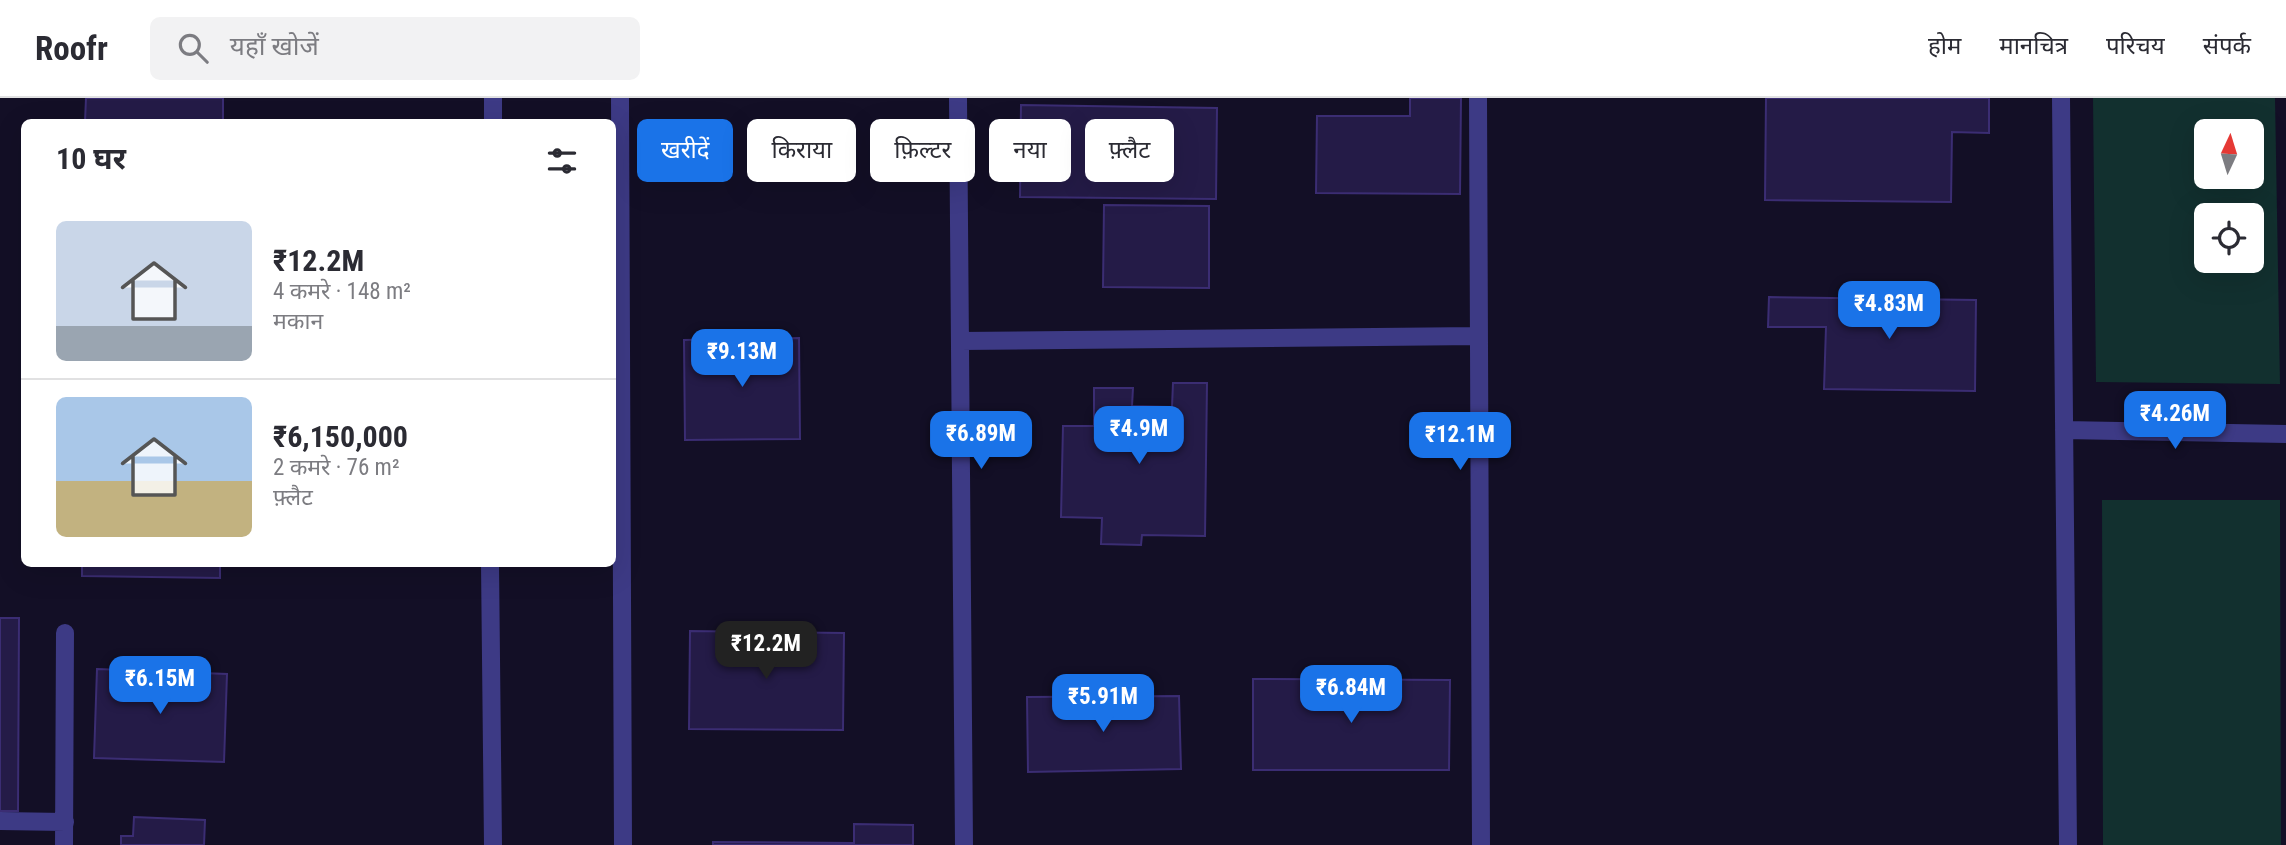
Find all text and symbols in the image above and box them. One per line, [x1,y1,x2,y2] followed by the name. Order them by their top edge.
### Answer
[150,17,640,80] search box
[35,29,108,68] text: Roofr
[174,29,212,67] icon: search
[230,31,319,61] text: यहाँ खोजें
[1928,32,1961,60] text: होम
[1999,32,2068,60] text: मानचित्र
[2106,32,2165,60] text: परिचय
[2203,32,2251,60] text: संपर्क
[637,119,733,182] chip: खरीदें
[747,119,856,182] chip: किराया
[870,119,975,182] chip: फ़िल्टर
[989,119,1071,182] chip: नया
[1085,119,1174,182] chip: फ़्लैट
[2194,119,2264,189] north arrow
[2194,119,2264,273] map controls
[56,141,126,176] text: 10 घर
[543,142,581,180] icon: filters
[2194,203,2264,273] button: locate
[273,243,364,278] text: ₹12.2M
[112,249,196,333] icon: home
[273,278,411,305] text: 4 कमरे · 148 m²
[1832,282,1946,341] pin: ₹4.83M
[1854,290,1924,317] text: ₹4.83M
[273,308,323,335] text: मकान
[685,330,799,389] pin: ₹9.13M
[707,338,777,365] text: ₹9.13M
[2118,392,2232,451] pin: ₹4.26M
[2140,400,2210,427] text: ₹4.26M
[1090,406,1188,466] pin: ₹4.9M
[924,412,1038,471] pin: ₹6.89M
[1403,412,1517,472] pin: ₹12.1M
[1110,415,1168,442] text: ₹4.9M
[273,419,408,454] text: ₹6,150,000
[946,420,1016,447] text: ₹6.89M
[1425,421,1495,448] text: ₹12.1M
[112,425,196,509] icon: home
[273,454,400,481] text: 2 कमरे · 76 m²
[273,484,313,511] text: फ़्लैट
[709,622,823,681] pin: ₹12.2M
[731,630,801,657] text: ₹12.2M
[103,656,217,716] pin: ₹6.15M
[125,665,195,692] text: ₹6.15M
[1294,666,1408,725] pin: ₹6.84M
[1046,674,1160,734] pin: ₹5.91M
[1316,674,1386,701] text: ₹6.84M
[1068,683,1138,710] text: ₹5.91M

